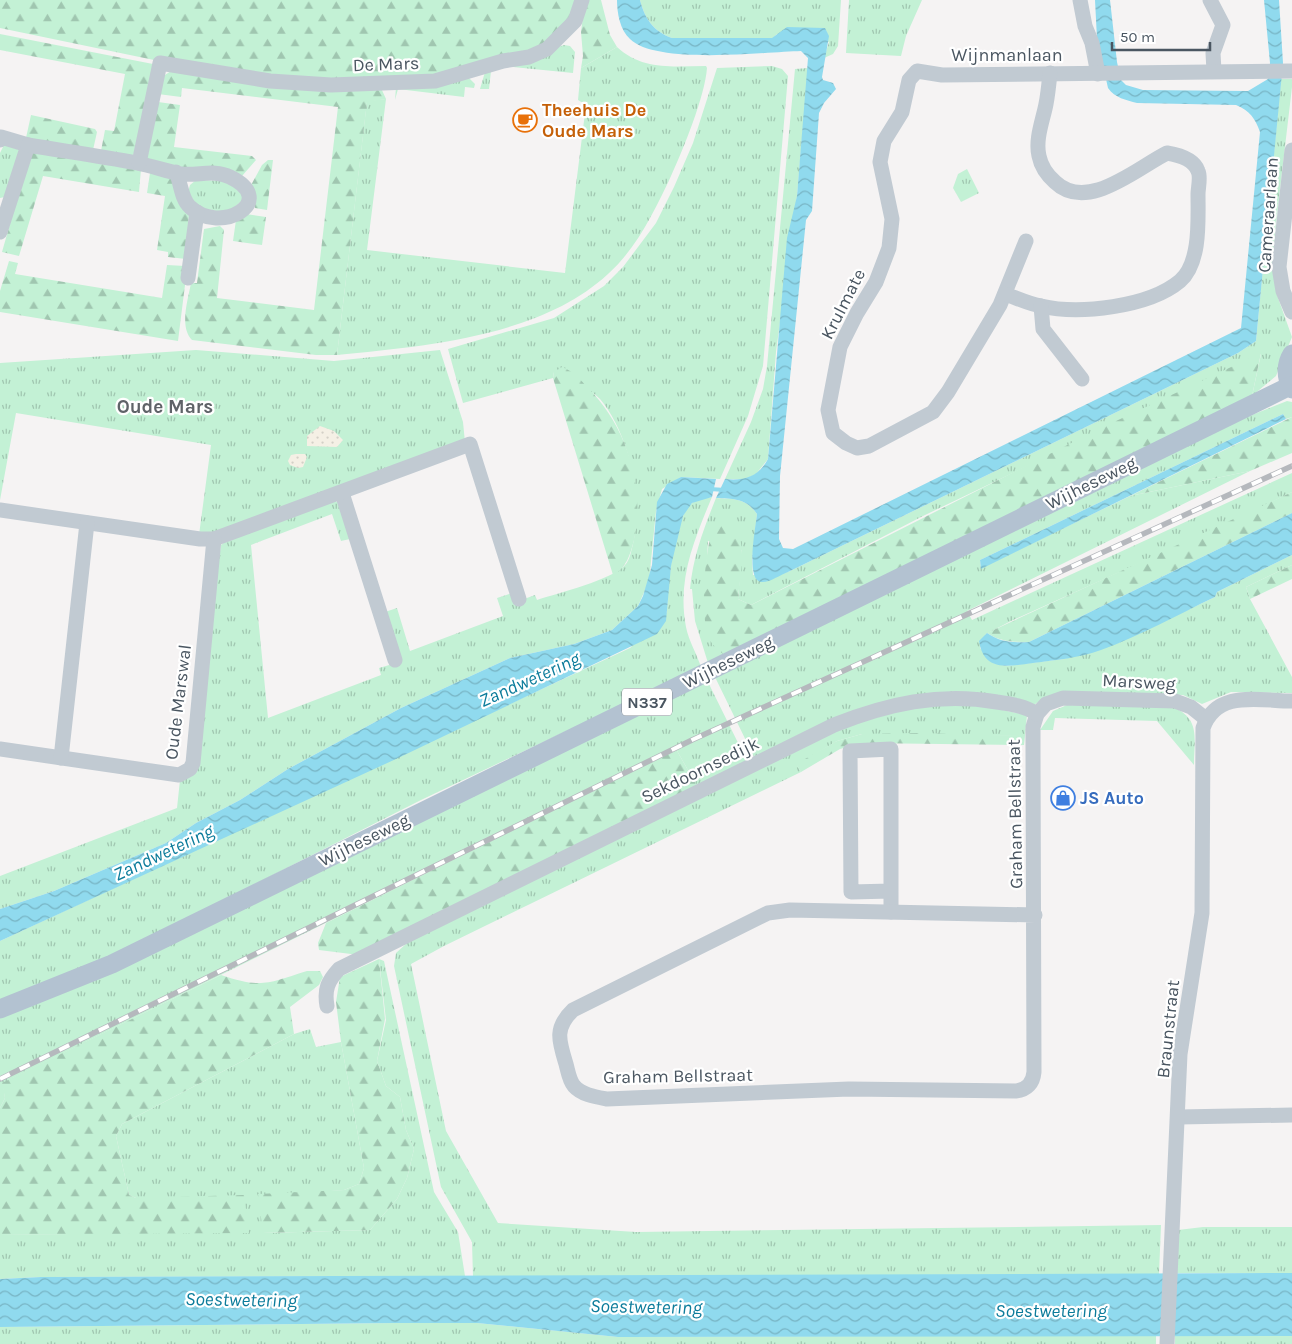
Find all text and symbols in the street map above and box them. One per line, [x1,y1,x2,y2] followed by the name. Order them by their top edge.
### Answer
[1112,20,1210,52] scale bar
[1120,28,1155,46] text: 50 m
[951,44,1063,66] street label: Wijnmanlaan
[352,52,420,76] street label: De Mars
[542,99,646,142] place label: Theehuis De Oude Mars
[512,107,538,133] cafe icon: Theehuis De Oude Mars
[1253,157,1283,273] street label: Cameraarlaan
[816,265,870,343] street label: Krulmate
[117,396,213,418] district label: Oude Mars
[1042,452,1140,514] street label: Wijheseweg
[679,631,777,693] street label: Wijheseweg
[160,643,196,761] street label: Oude Marswal
[476,647,585,712] water label: Zandwetering
[1102,669,1176,695] street label: Marsweg
[622,689,672,716] road number: N337
[637,732,763,808] street label: Sekdoornsedijk
[1003,739,1027,889] street label: Graham Bellstraat
[1050,785,1076,811] shop icon: JS Auto
[1080,787,1144,809] place label: JS Auto
[315,809,413,871] street label: Wijheseweg
[110,820,218,886] water label: Zandwetering
[1152,979,1184,1079] street label: Braunstraat
[603,1064,753,1088] street label: Graham Bellstraat
[185,1288,298,1312] water label: Soestwetering
[590,1295,703,1319] water label: Soestwetering
[995,1300,1108,1322] water label: Soestwetering

